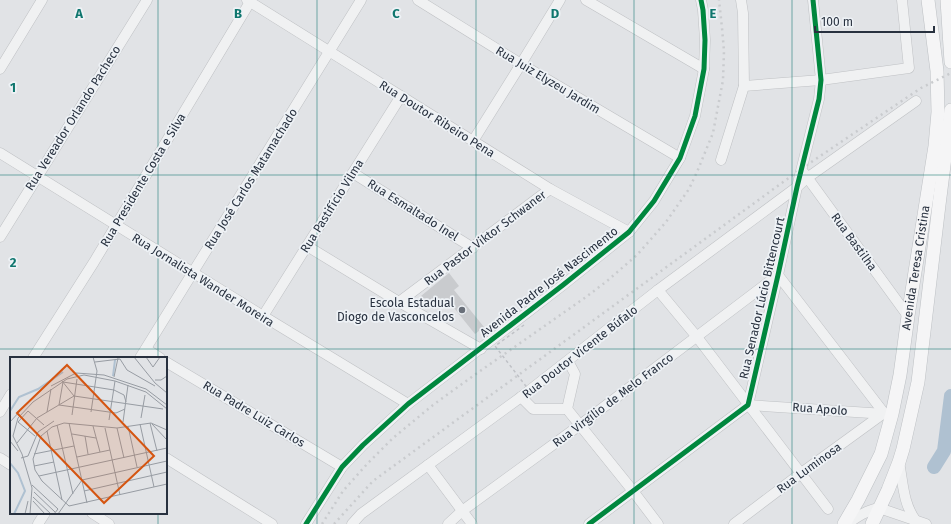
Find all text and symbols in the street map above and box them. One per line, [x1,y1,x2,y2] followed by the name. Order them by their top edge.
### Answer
[74,6,83,21] text: A
[234,6,242,21] text: B
[392,6,400,21] text: C
[551,6,560,21] text: D
[710,6,717,21] text: E
[815,8,934,34] scale bar
[821,15,853,29] text: 100 m
[23,43,123,193] street label: Rua Vereador Orlando Pacheco
[493,43,603,117] street label: Rua Juiz Elyzeu Jardim
[377,78,497,160] street label: Rua Doutor Ribeiro Pena
[10,80,16,95] text: 1
[202,106,300,252] street label: Rua José Carlos Matamachado
[97,111,189,249] street label: Rua Presidente Costa e Silva
[297,157,367,255] street label: Rua Pastifício Vilma
[365,176,462,244] street label: Rua Esmaltado Inel
[421,187,549,288] street label: Rua Pastor Viktor Schwaner
[899,204,932,331] street label: Avenida Teresa Cristina
[828,210,880,274] street label: Rua Bastilha
[737,215,788,380] street label: Rua Senador Lúcio Bittencourt
[477,224,621,340] street label: Avenida Padre José Nascimento
[129,230,277,330] street label: Rua Jornalista Wander Moreira
[10,255,17,270] text: 2
[337,296,454,324] place label: Escola Estadual Diogo de Vasconcelos
[520,303,640,401] street label: Rua Doutor Vicente Búfalo
[457,305,467,315] marker: Escola Estadual Diogo de Vasconcelos
[550,350,676,450] street label: Rua Virgílio de Melo Franco
[10,357,167,514] inset map
[201,378,308,450] street label: Rua Padre Luiz Carlos
[792,400,848,418] street label: Rua Apolo
[774,440,844,496] street label: Rua Luminosa

